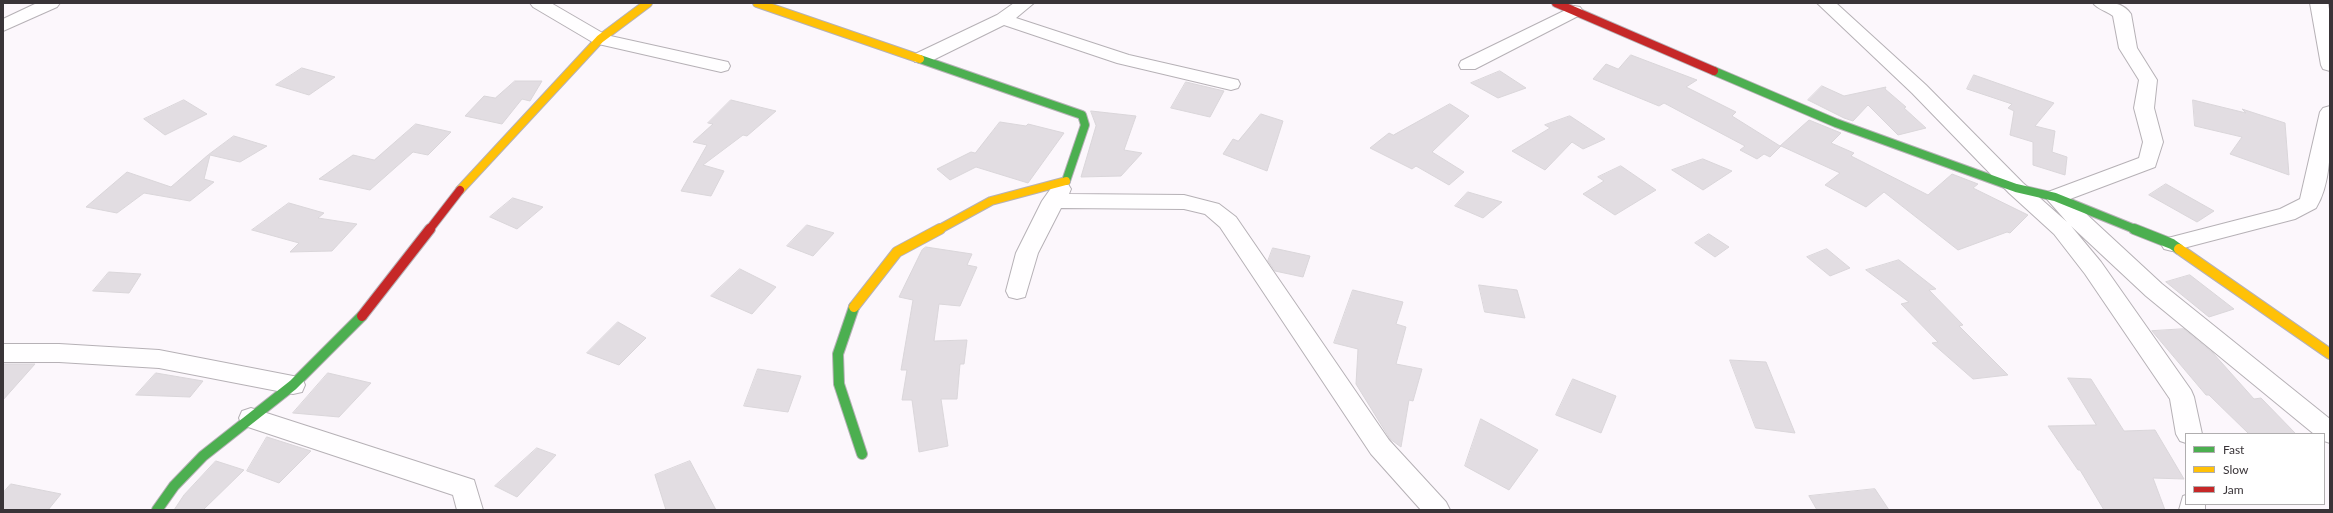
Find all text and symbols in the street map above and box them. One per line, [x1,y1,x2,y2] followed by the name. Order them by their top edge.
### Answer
[2185,433,2325,505] legend
[2223,442,2244,457] text: Fast
[2223,462,2248,477] text: Slow
[2223,482,2244,497] text: Jam

